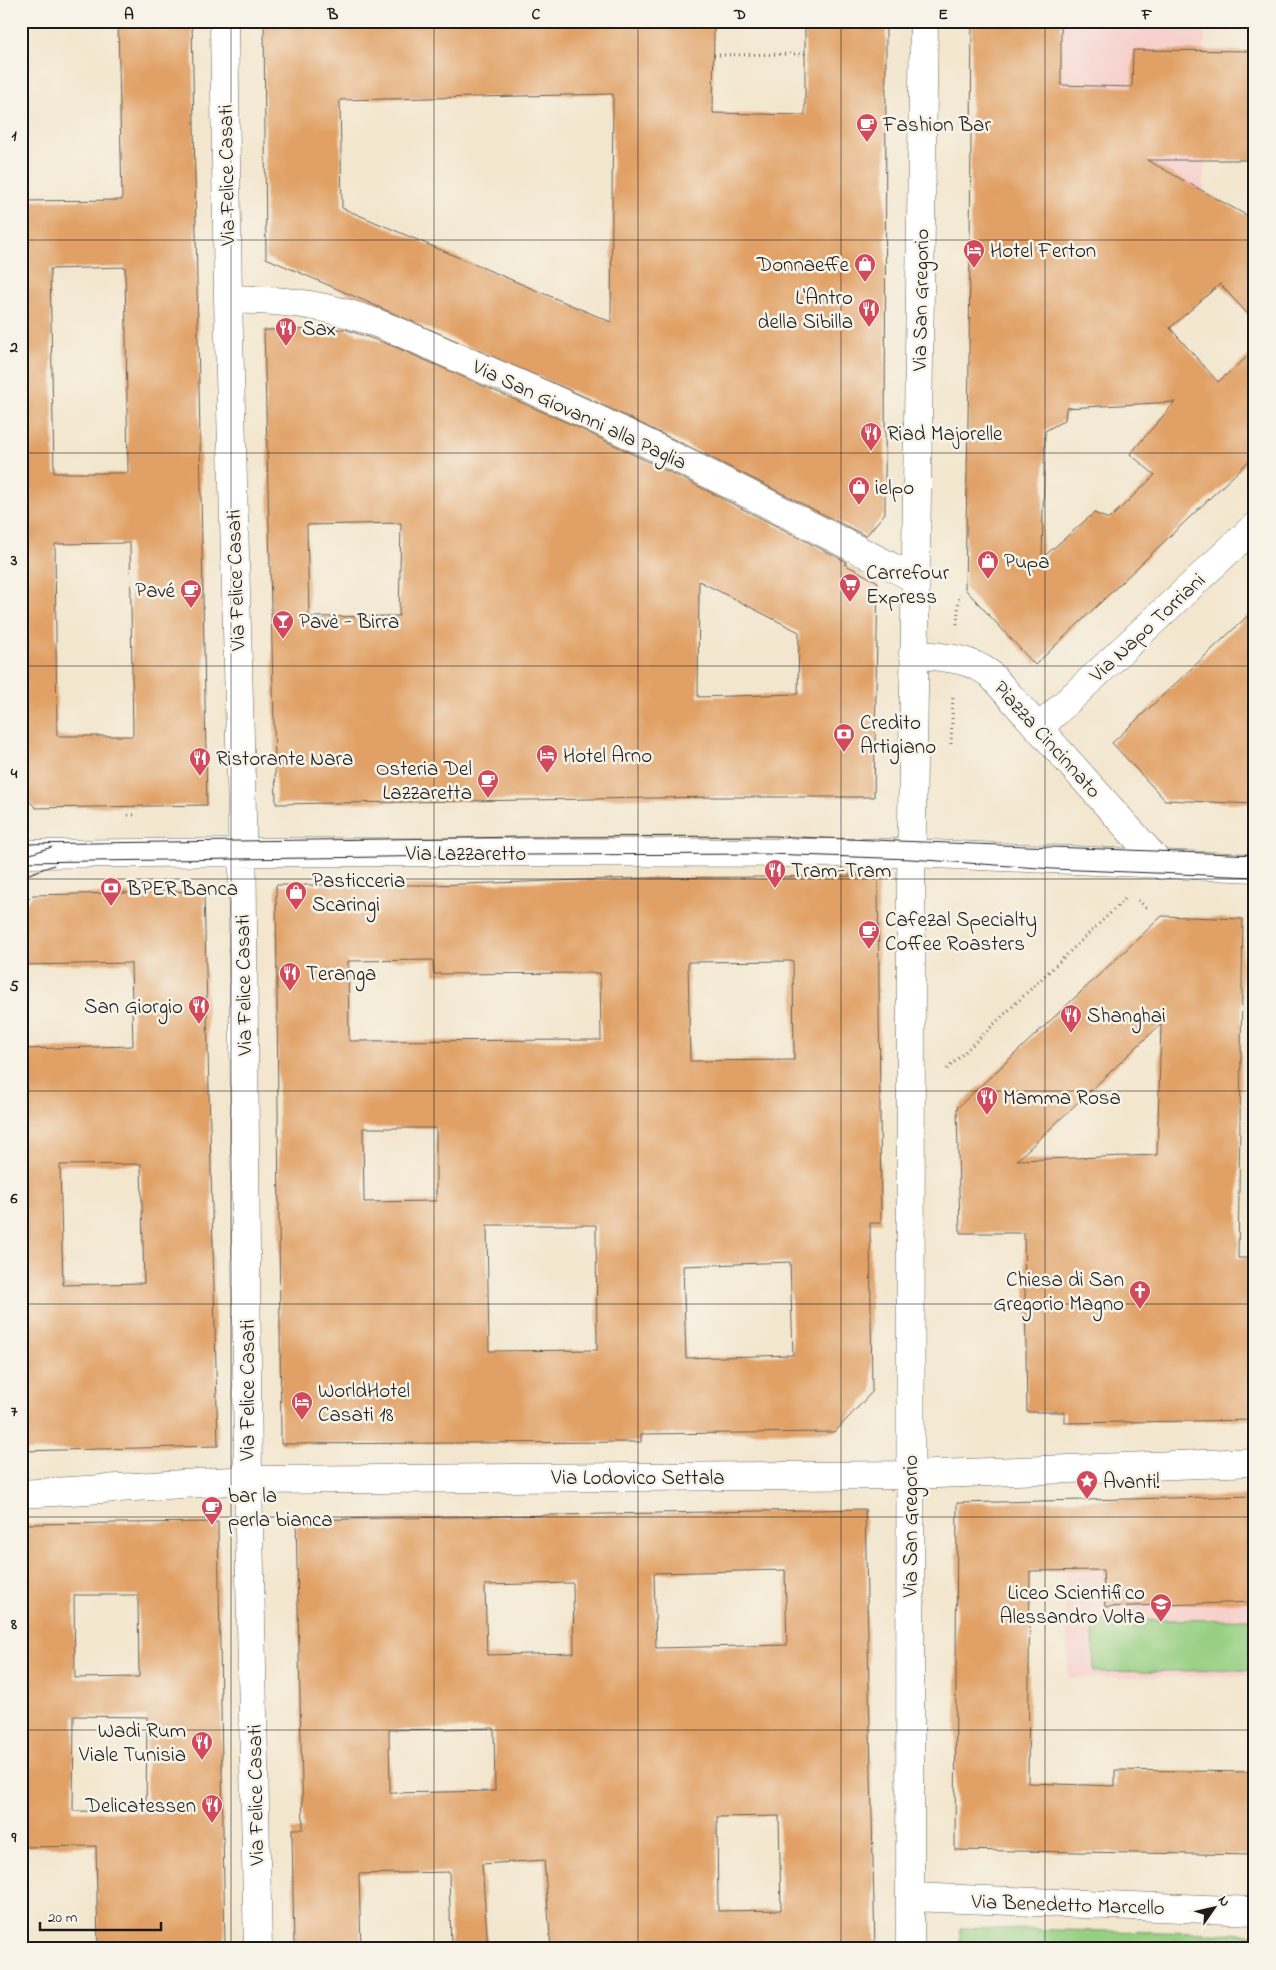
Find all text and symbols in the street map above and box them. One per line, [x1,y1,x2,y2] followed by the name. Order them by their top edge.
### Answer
[124,3,134,27] text: A
[327,3,339,27] text: B
[532,3,541,27] text: C
[733,3,746,27] text: D
[938,3,948,27] text: E
[1141,3,1153,27] text: F
[212,104,244,247] street label: Via Felice Casati
[882,111,991,141] place label: Fashion Bar
[855,112,879,143] cafe icon: Fashion Bar
[11,124,17,148] text: 1
[906,229,940,373] street label: Via San Gregorio
[990,237,1096,267] place label: Hotel Ferton
[962,238,986,269] hotel icon: Hotel Ferton
[756,251,850,281] place label: Donnaeffe
[853,252,877,283] shop icon: Donnaeffe
[758,284,853,338] place label: L'Antro della Sibilla
[857,297,881,328] restaurant icon: L'Antro della Sibilla
[302,315,336,345] place label: Sax
[274,316,298,347] restaurant icon: Sax
[9,336,18,360] text: 2
[465,353,691,481] street label: Via San Giovanni alla Paglia
[887,420,1003,450] place label: Riad Majorelle
[859,421,883,452] restaurant icon: Riad Majorelle
[875,474,914,504] place label: ielpo
[847,475,871,506] shop icon: ielpo
[220,509,254,652] street label: Via Felice Casati
[1004,548,1050,578] place label: Pupa
[10,549,18,573] text: 3
[976,549,1000,580] shop icon: Pupa
[866,559,950,613] place label: Carrefour Express
[1083,567,1213,691] street label: Via Napo Torriani
[838,572,862,603] supermarket icon: Carrefour Express
[135,577,176,607] place label: Pavé
[179,578,203,609] cafe icon: Pavé
[299,608,399,638] place label: Pavè - Birra
[271,609,295,640] bar icon: Pavè - Birra
[986,675,1108,806] street label: Piazza Cincinnato
[860,709,936,765] place label: Credito Artigiano
[832,722,856,753] bank icon: Credito Artigiano
[563,742,652,772] place label: Hotel Arno
[535,743,559,774] hotel icon: Hotel Arno
[216,745,353,775] place label: Ristorante Nara
[188,746,212,777] restaurant icon: Ristorante Nara
[376,755,472,809] place label: Osteria Del Lazzaretta
[10,762,18,786] text: 4
[476,768,500,799] cafe icon: Osteria Del Lazzaretta
[405,840,526,870] street label: Via Lazzaretto
[791,857,891,887] place label: Tram-Tram
[763,858,787,889] restaurant icon: Tram-Tram
[312,867,405,923] place label: Pasticceria Scaringi
[126,875,238,905] place label: BPER Banca
[99,876,123,907] bank icon: BPER Banca
[284,880,308,911] shop icon: Pasticceria Scaringi
[885,906,1037,960] place label: Cafezal Specialty Coffee Roasters
[229,914,261,1057] street label: Via Felice Casati
[857,919,881,950] cafe icon: Cafezal Specialty Coffee Roasters
[306,960,376,992] place label: Teranga
[278,961,302,992] restaurant icon: Teranga
[9,975,19,999] text: 5
[84,993,183,1025] place label: San Giorgio
[187,994,211,1025] restaurant icon: San Giorgio
[1087,1002,1166,1034] place label: Shanghai
[1059,1003,1083,1034] restaurant icon: Shanghai
[1003,1084,1121,1114] place label: Mamma Rosa
[975,1085,999,1116] restaurant icon: Mamma Rosa
[9,1187,18,1211] text: 6
[993,1266,1124,1322] place label: Chiesa di San Gregorio Magno
[1128,1279,1152,1310] church icon: Chiesa di San Gregorio Magno
[234,1319,264,1462] street label: Via Felice Casati
[318,1377,410,1431] place label: WorldHotel Casati 18
[290,1390,314,1421] hotel icon: WorldHotel Casati 18
[11,1400,18,1424] text: 7
[897,1455,929,1598] street label: Via San Gregorio
[550,1464,725,1494] street label: Via Lodovico Settala
[1103,1468,1160,1498] place label: Avanti!
[1075,1469,1099,1500] place icon: Avanti!
[228,1482,333,1536] place label: bar la perla bianca
[200,1495,224,1526] cafe icon: bar la perla bianca
[999,1579,1145,1633] place label: Liceo Scientifico Alessandro Volta
[1149,1592,1173,1623] school or university icon: Liceo Scientifico Alessandro Volta
[10,1613,17,1637] text: 8
[78,1717,186,1771] place label: Wadi Rum Viale Tunisia
[241,1724,273,1867] street label: Via Felice Casati
[190,1730,214,1761] restaurant icon: Wadi Rum Viale Tunisia
[85,1792,196,1822] place label: Delicatessen
[200,1793,224,1824] restaurant icon: Delicatessen
[11,1826,17,1850] text: 9
[1188,1882,1238,1932] north arrow
[970,1888,1165,1924] street label: Via Benedetto Marcello
[1212,1892,1235,1911] text: N
[40,1900,161,1932] scale bar
[48,1907,78,1929] text: 20 m

